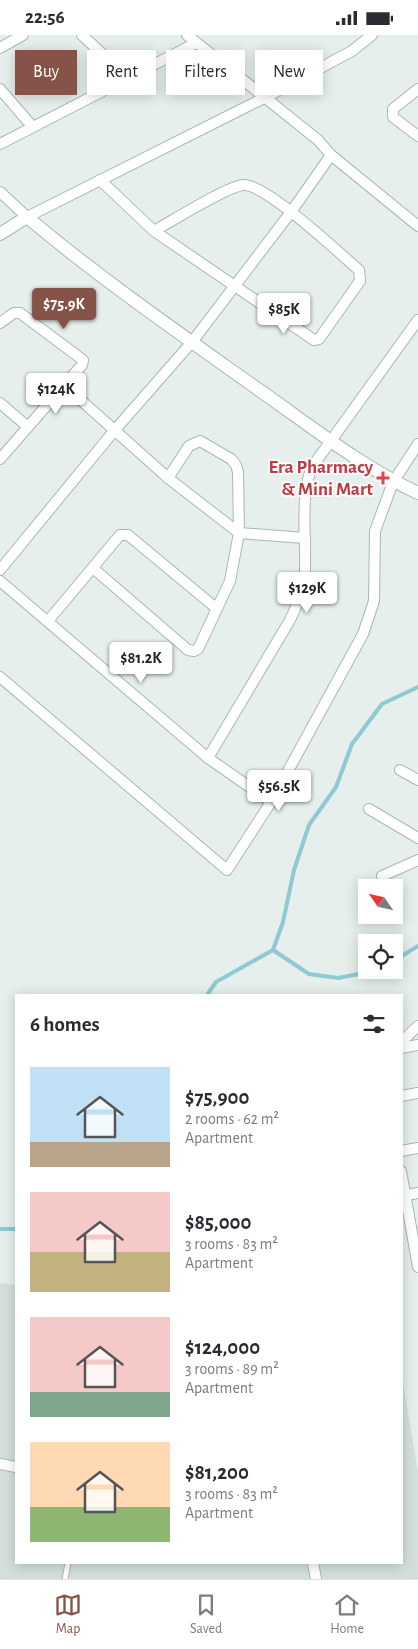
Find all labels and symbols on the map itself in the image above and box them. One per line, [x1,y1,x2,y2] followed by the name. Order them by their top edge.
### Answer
[23,287,105,330] pin: $75.9K
[254,293,314,335] pin: $85K
[21,373,91,415] pin: $124K
[269,458,374,499] place label: Era Pharmacy & Mini Mart
[377,472,389,484] marker: Era Pharmacy & Mini Mart
[272,571,342,614] pin: $129K
[100,641,182,684] pin: $81.2K
[238,769,320,812] pin: $56.5K
[358,879,402,924] north arrow

